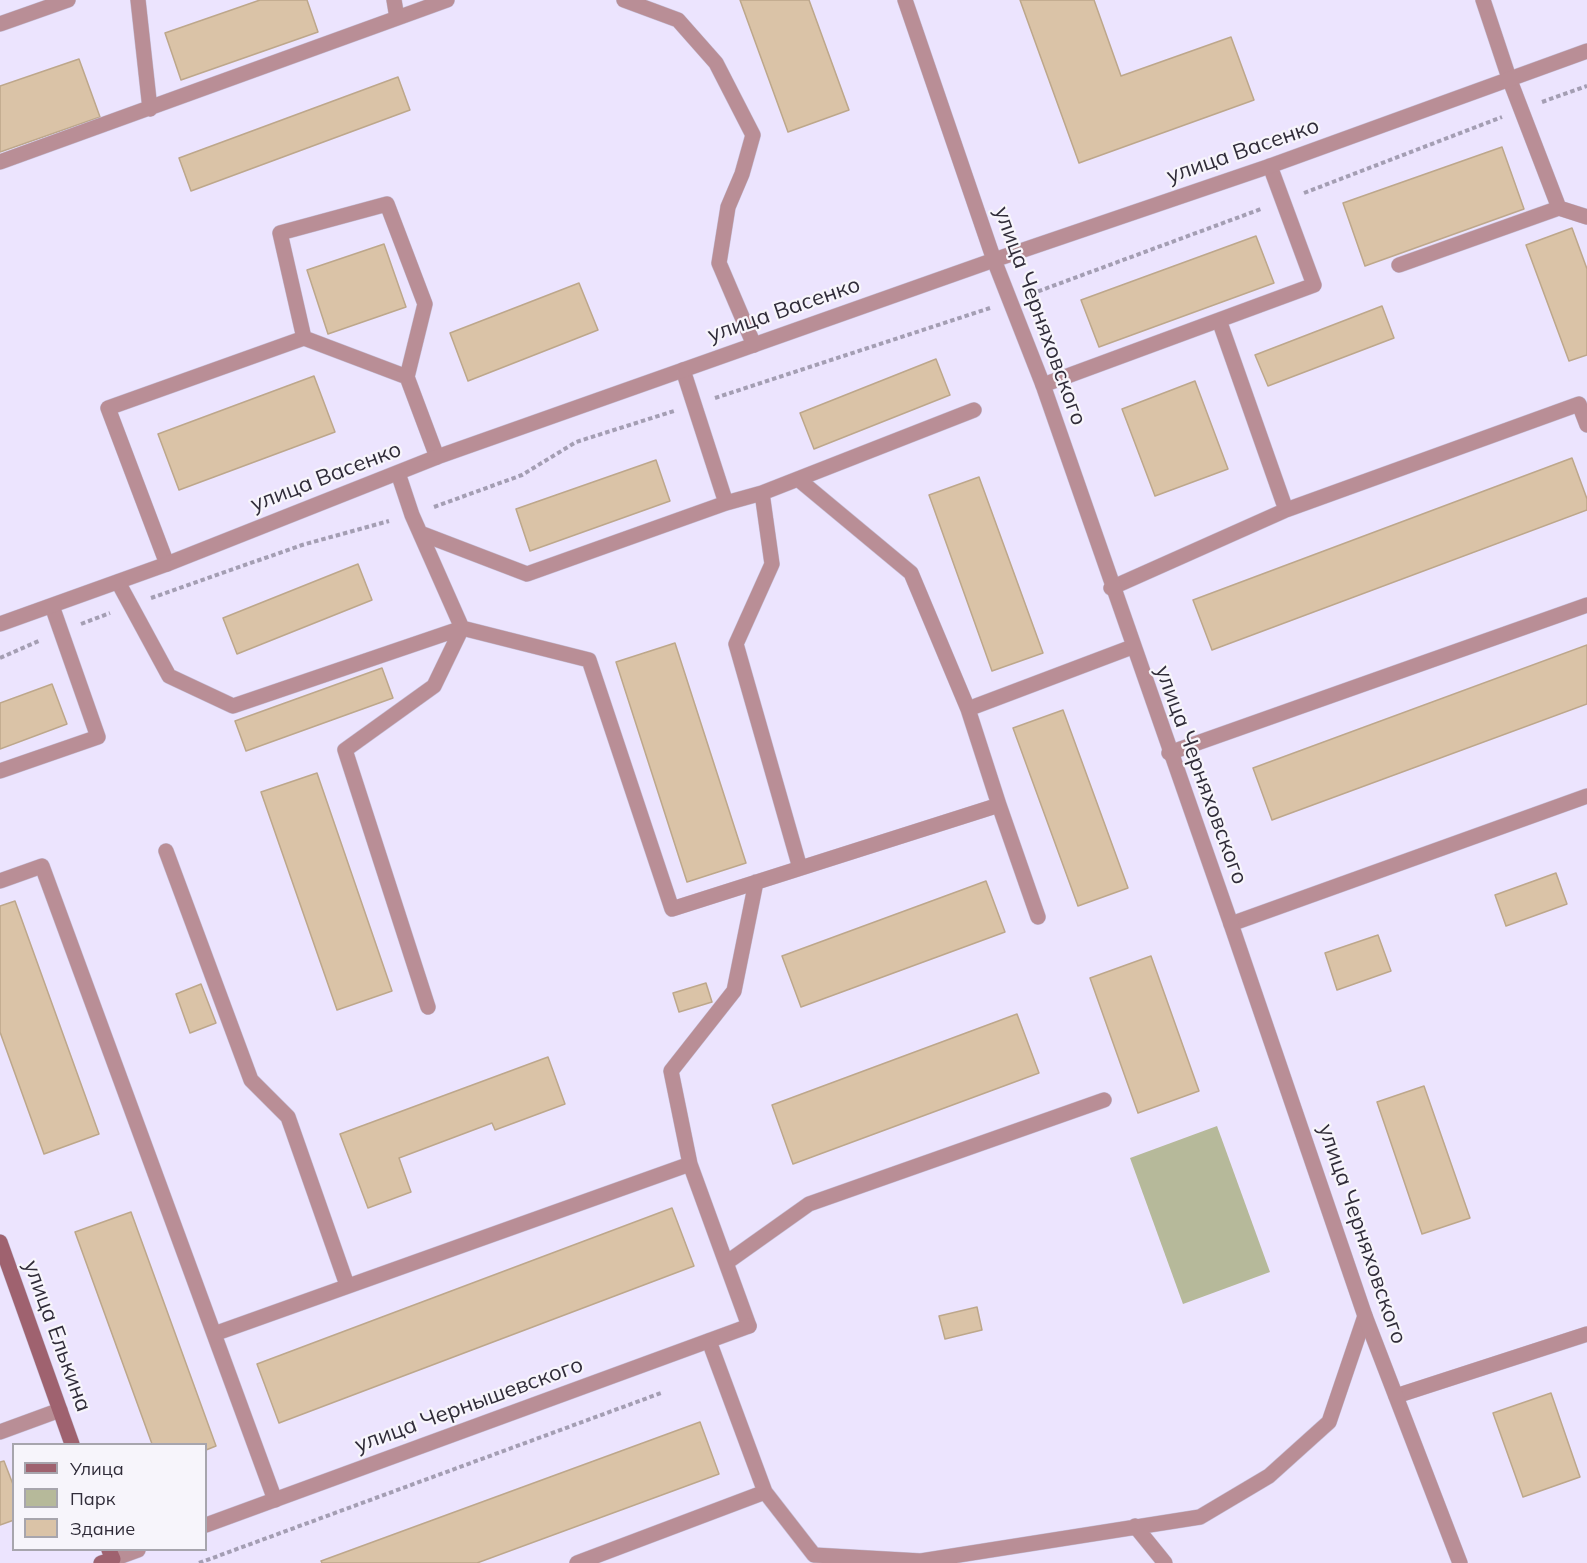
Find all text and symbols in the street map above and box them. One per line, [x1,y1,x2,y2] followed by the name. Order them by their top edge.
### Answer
[1163,113,1323,189] street label: улица Васенко
[988,203,1092,429] street label: улица Черняховского
[704,272,864,348] street label: улица Васенко
[247,436,405,518] street label: улица Васенко
[1149,662,1253,888] street label: улица Черняховского
[1312,1120,1412,1348] street label: улица Черняховского
[17,1257,97,1415] street label: улица Елькина
[351,1351,587,1459] street label: улица Чернышевского
[12,1443,207,1551] legend
[70,1457,124,1480] text: Улица
[70,1487,115,1510] text: Парк
[70,1517,135,1540] text: Здание

